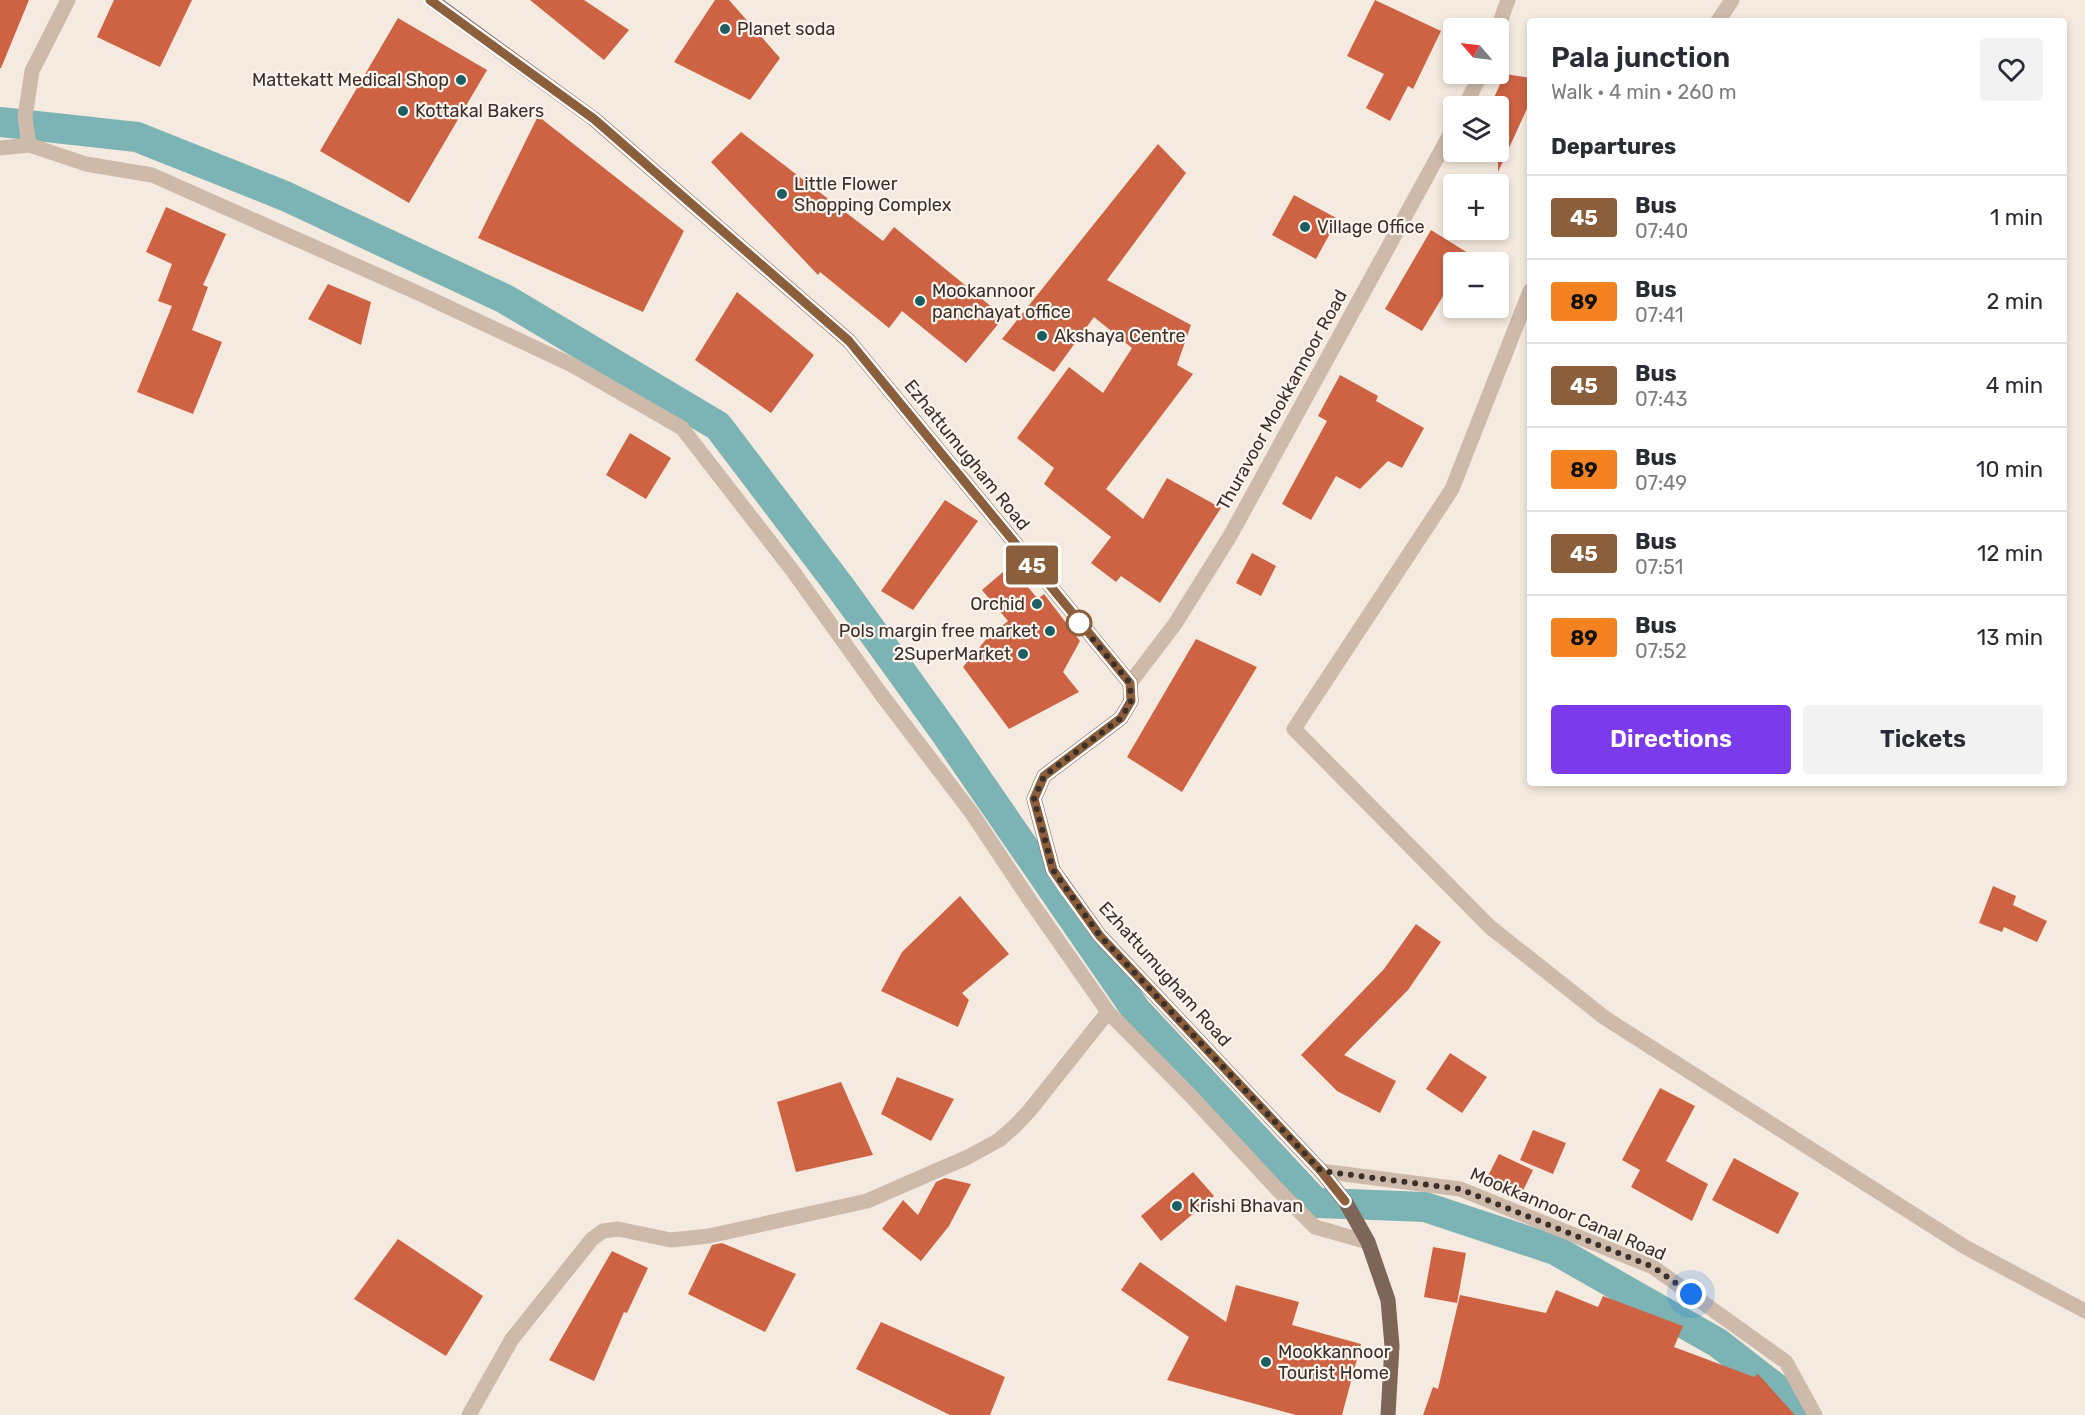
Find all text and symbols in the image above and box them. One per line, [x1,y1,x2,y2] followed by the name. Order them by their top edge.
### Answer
[737,18,835,40] place label: Planet soda
[1443,18,1509,84] north arrow
[1443,18,1509,318] map controls
[718,22,732,36] marker: Planet soda
[1980,38,2043,101] button: heart
[1551,41,1730,74] text: Pala junction
[252,69,449,91] place label: Mattekatt Medical Shop
[454,73,468,87] marker: Mattekatt Medical Shop
[1551,80,1737,104] text: Walk · 4 min · 260 m
[1443,96,1509,162] button: layers
[415,100,544,122] place label: Kottakal Bakers
[396,104,410,118] marker: Kottakal Bakers
[1551,133,1676,160] text: Departures
[794,173,952,216] place label: Little Flower Shopping Complex
[1443,174,1509,240] button: +
[775,187,789,201] marker: Little Flower Shopping Complex
[1635,192,1677,219] text: Bus
[1990,204,2043,231] text: 1 min
[1570,205,1598,230] text: 45
[1317,216,1425,238] place label: Village Office
[1635,219,1688,243] text: 07:40
[1298,220,1312,234] marker: Village Office
[1443,252,1509,318] button: −
[1635,276,1677,303] text: Bus
[932,280,1071,323] place label: Mookannoor panchayat office
[1212,286,1352,514] street label: Thuravoor Mookkannoor Road
[1986,288,2043,315] text: 2 min
[1570,289,1598,314] text: 89
[913,294,927,308] marker: Mookannoor panchayat office
[1635,303,1684,327] text: 07:41
[1054,325,1186,347] place label: Akshaya Centre
[1035,329,1049,343] marker: Akshaya Centre
[1635,360,1677,387] text: Bus
[1986,372,2043,399] text: 4 min
[1570,373,1598,398] text: 45
[900,375,1034,535] street label: Ezhattumugham Road
[1635,387,1688,411] text: 07:43
[1635,444,1677,471] text: Bus
[1976,456,2043,483] text: 10 min
[1570,457,1598,482] text: 89
[1635,471,1687,495] text: 07:49
[1635,528,1677,555] text: Bus
[1977,540,2043,567] text: 12 min
[1570,541,1598,566] text: 45
[1005,546,1059,584] line badge: 45
[1018,553,1046,578] text: 45
[1635,555,1683,579] text: 07:51
[970,593,1025,615] place label: Orchid
[1030,597,1044,611] marker: Orchid
[1066,610,1092,636] unlabelled marker
[1635,612,1677,639] text: Bus
[839,620,1038,642] place label: Pols margin free market
[1043,624,1057,638] marker: Pols margin free market
[1977,624,2043,651] text: 13 min
[1570,625,1598,650] text: 89
[1635,639,1687,663] text: 07:52
[894,643,1011,665] place label: 2SuperMarket
[1016,647,1030,661] marker: 2SuperMarket
[1551,705,1791,774] button: Directions
[1803,705,2043,774] button: Tickets
[1094,897,1236,1051] street label: Ezhattumugham Road
[1467,1163,1669,1265] street label: Mookkannoor Canal Road
[1189,1195,1303,1217] place label: Krishi Bhavan
[1170,1199,1184,1213] marker: Krishi Bhavan
[1676,1279,1706,1309] your location
[1278,1341,1391,1384] place label: Mookkannoor Tourist Home
[1259,1355,1273,1369] marker: Mookkannoor Tourist Home

